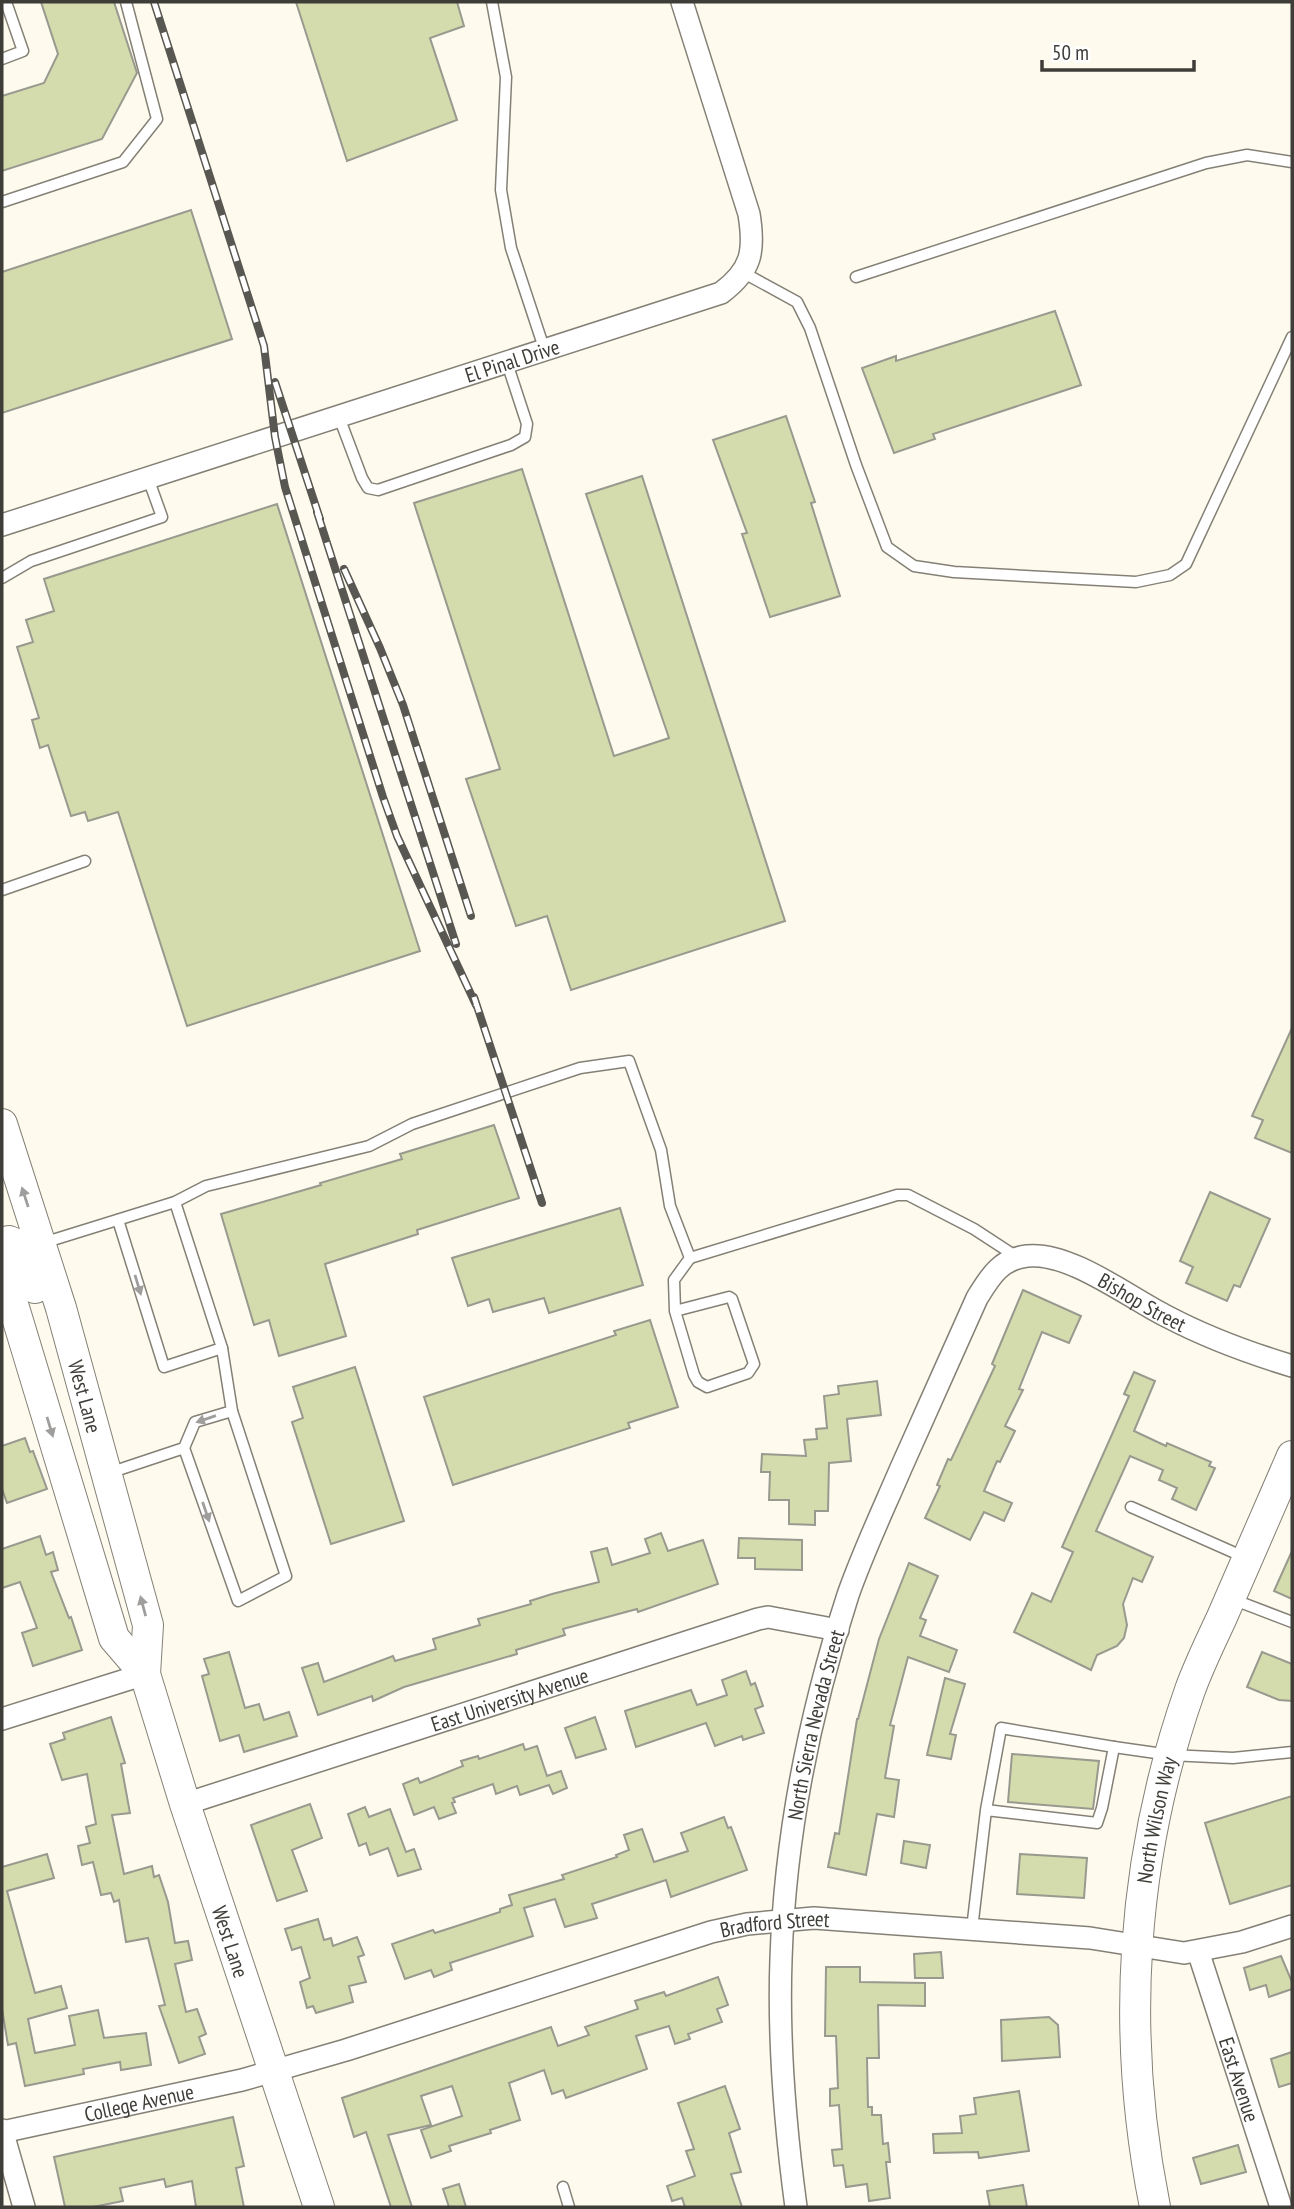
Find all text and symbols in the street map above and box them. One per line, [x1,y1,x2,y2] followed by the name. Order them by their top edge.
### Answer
[1042,28,1194,72] scale bar
[1052,39,1089,66] text: 50 m
[462,333,563,388] street label: El Pinal Drive
[20,1186,30,1207] one-way arrow
[1094,1266,1191,1338] street label: Bishop Street
[134,1275,144,1296] one-way arrow
[62,1357,108,1436] street label: West Lane
[196,1415,217,1425] one-way arrow
[46,1417,56,1438] one-way arrow
[201,1502,212,1523] one-way arrow
[137,1596,147,1617] one-way arrow
[781,1626,850,1822] street label: North Sierra Nevada Street
[427,1661,592,1737] street label: East University Avenue
[1130,1753,1182,1885] street label: North Wilson Way
[206,1902,255,1981] street label: West Lane
[717,1904,831,1943] street label: Bradford Street
[1213,2034,1266,2125] street label: East Avenue
[82,2077,196,2127] street label: College Avenue

